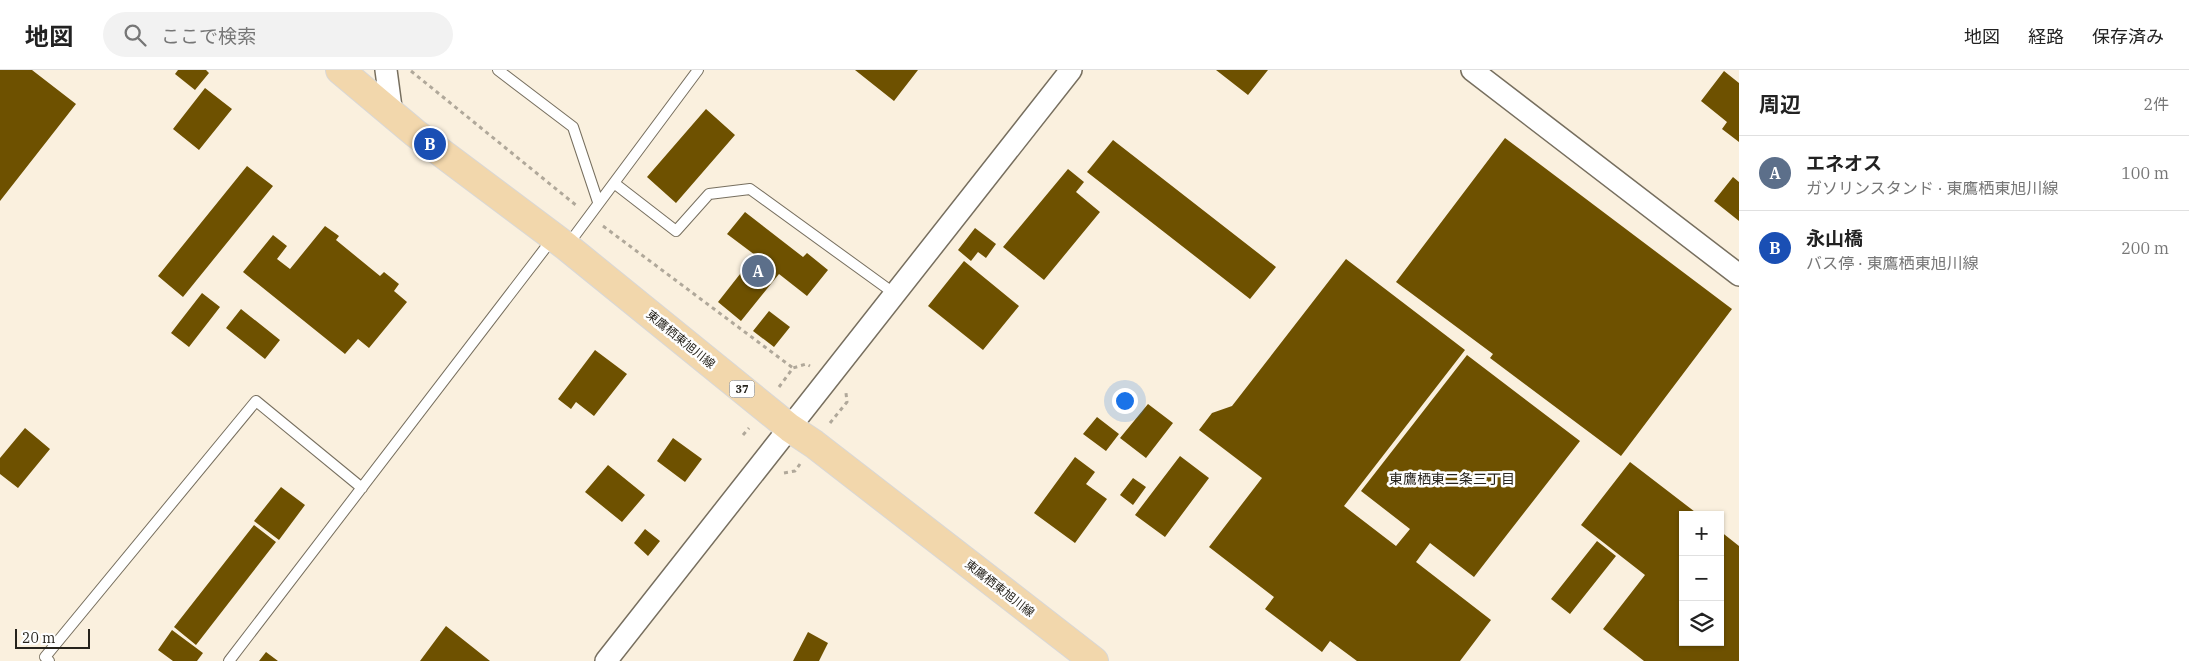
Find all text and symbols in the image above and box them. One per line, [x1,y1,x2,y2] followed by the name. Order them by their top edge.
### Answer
[103,12,453,57] search box
[25,20,73,52] text: 地図
[121,21,149,49] icon: search
[161,24,256,48] text: ここで検索
[1964,25,2000,48] text: 地図
[2028,25,2064,48] text: 経路
[2092,25,2164,48] text: 保存済み
[1759,90,1801,118] text: 周辺
[2143,94,2169,114] text: 2件
[414,125,446,163] pin: B
[1806,151,1882,175] text: エネオス
[1769,163,1781,183] text: A
[2121,163,2169,183] text: 100 m
[1806,178,2058,198] text: ガソリンスタンド · 東鷹栖東旭川線
[1806,226,1863,250] text: 永山橋
[1769,238,1781,258] text: B
[2121,238,2169,258] text: 200 m
[742,252,774,290] pin: A
[1806,253,1979,273] text: バス停 · 東鷹栖東旭川線
[644,307,718,371] street label: 東鷹栖東旭川線
[730,380,754,398] road number: 37
[1112,388,1138,414] your location
[1389,470,1515,488] district label: 東鷹栖東二条三丁目
[1679,511,1724,646] map controls
[1679,511,1724,556] button: +
[962,556,1038,620] street label: 東鷹栖東旭川線
[1679,556,1724,601] button: −
[1679,601,1724,646] button: layers
[15,626,90,649] scale bar
[22,629,55,647] text: 20 m

